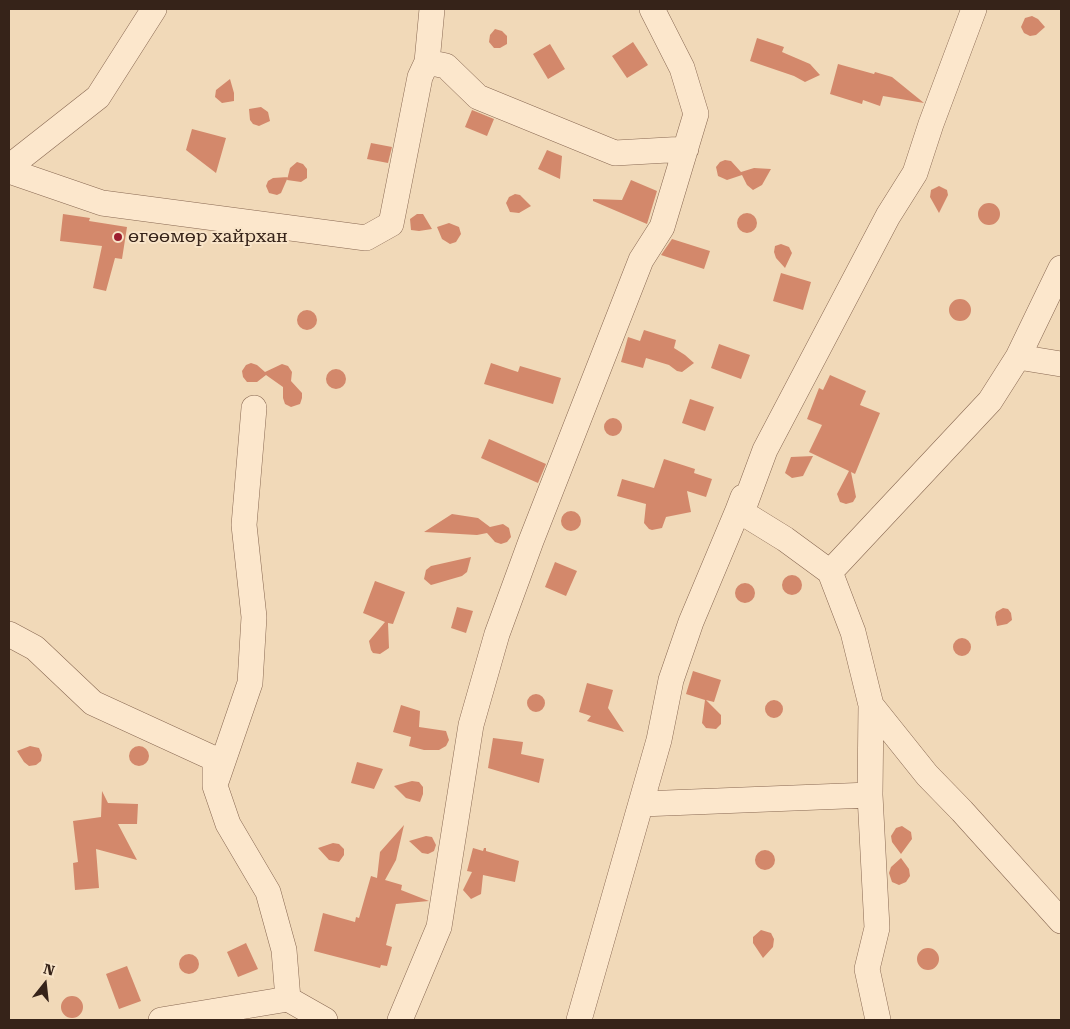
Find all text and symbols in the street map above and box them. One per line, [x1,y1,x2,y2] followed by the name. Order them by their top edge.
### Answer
[128,226,288,248] place label: өгөөмөр хайрхан
[112,231,124,243] marker: өгөөмөр хайрхан
[20,959,70,1009] north arrow
[42,960,57,979] text: N

